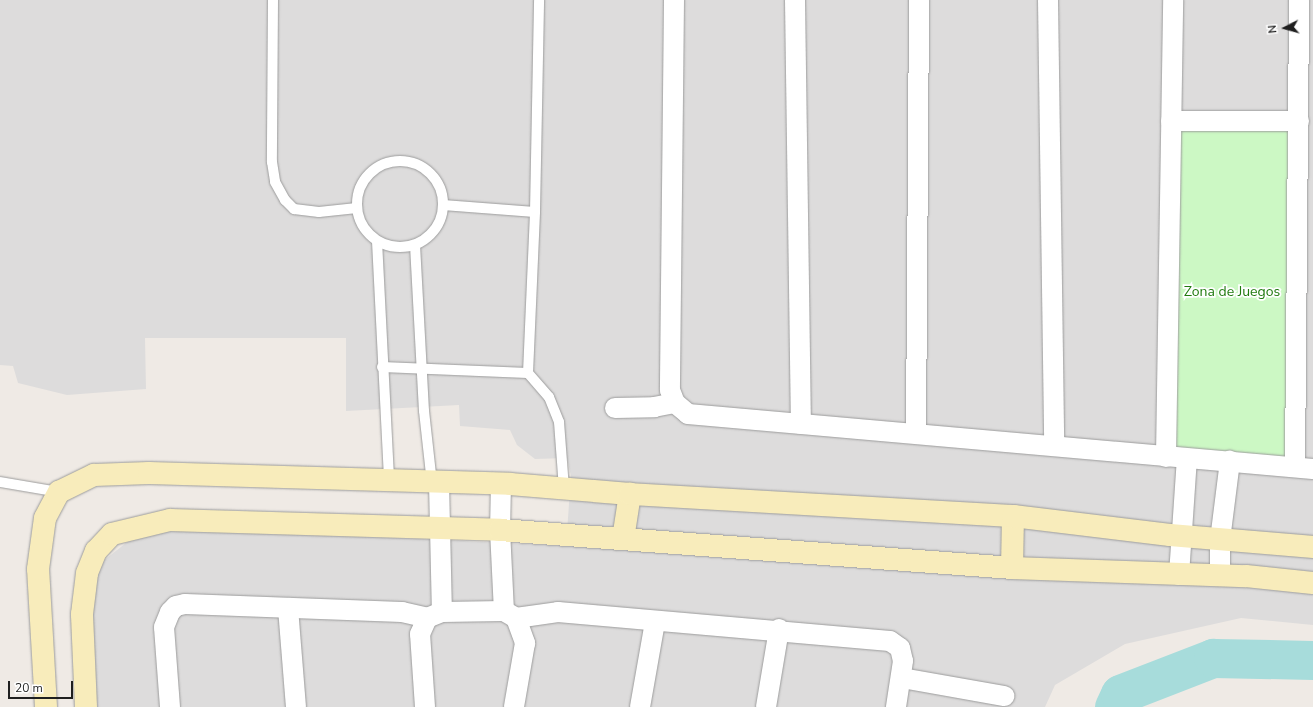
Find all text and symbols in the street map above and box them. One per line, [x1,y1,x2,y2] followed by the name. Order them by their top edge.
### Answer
[1265,8,1305,48] north arrow
[1265,24,1280,34] text: N
[1184,284,1280,300] park label: Zona de Juegos
[10,673,75,699] scale bar
[15,680,43,696] text: 20 m

